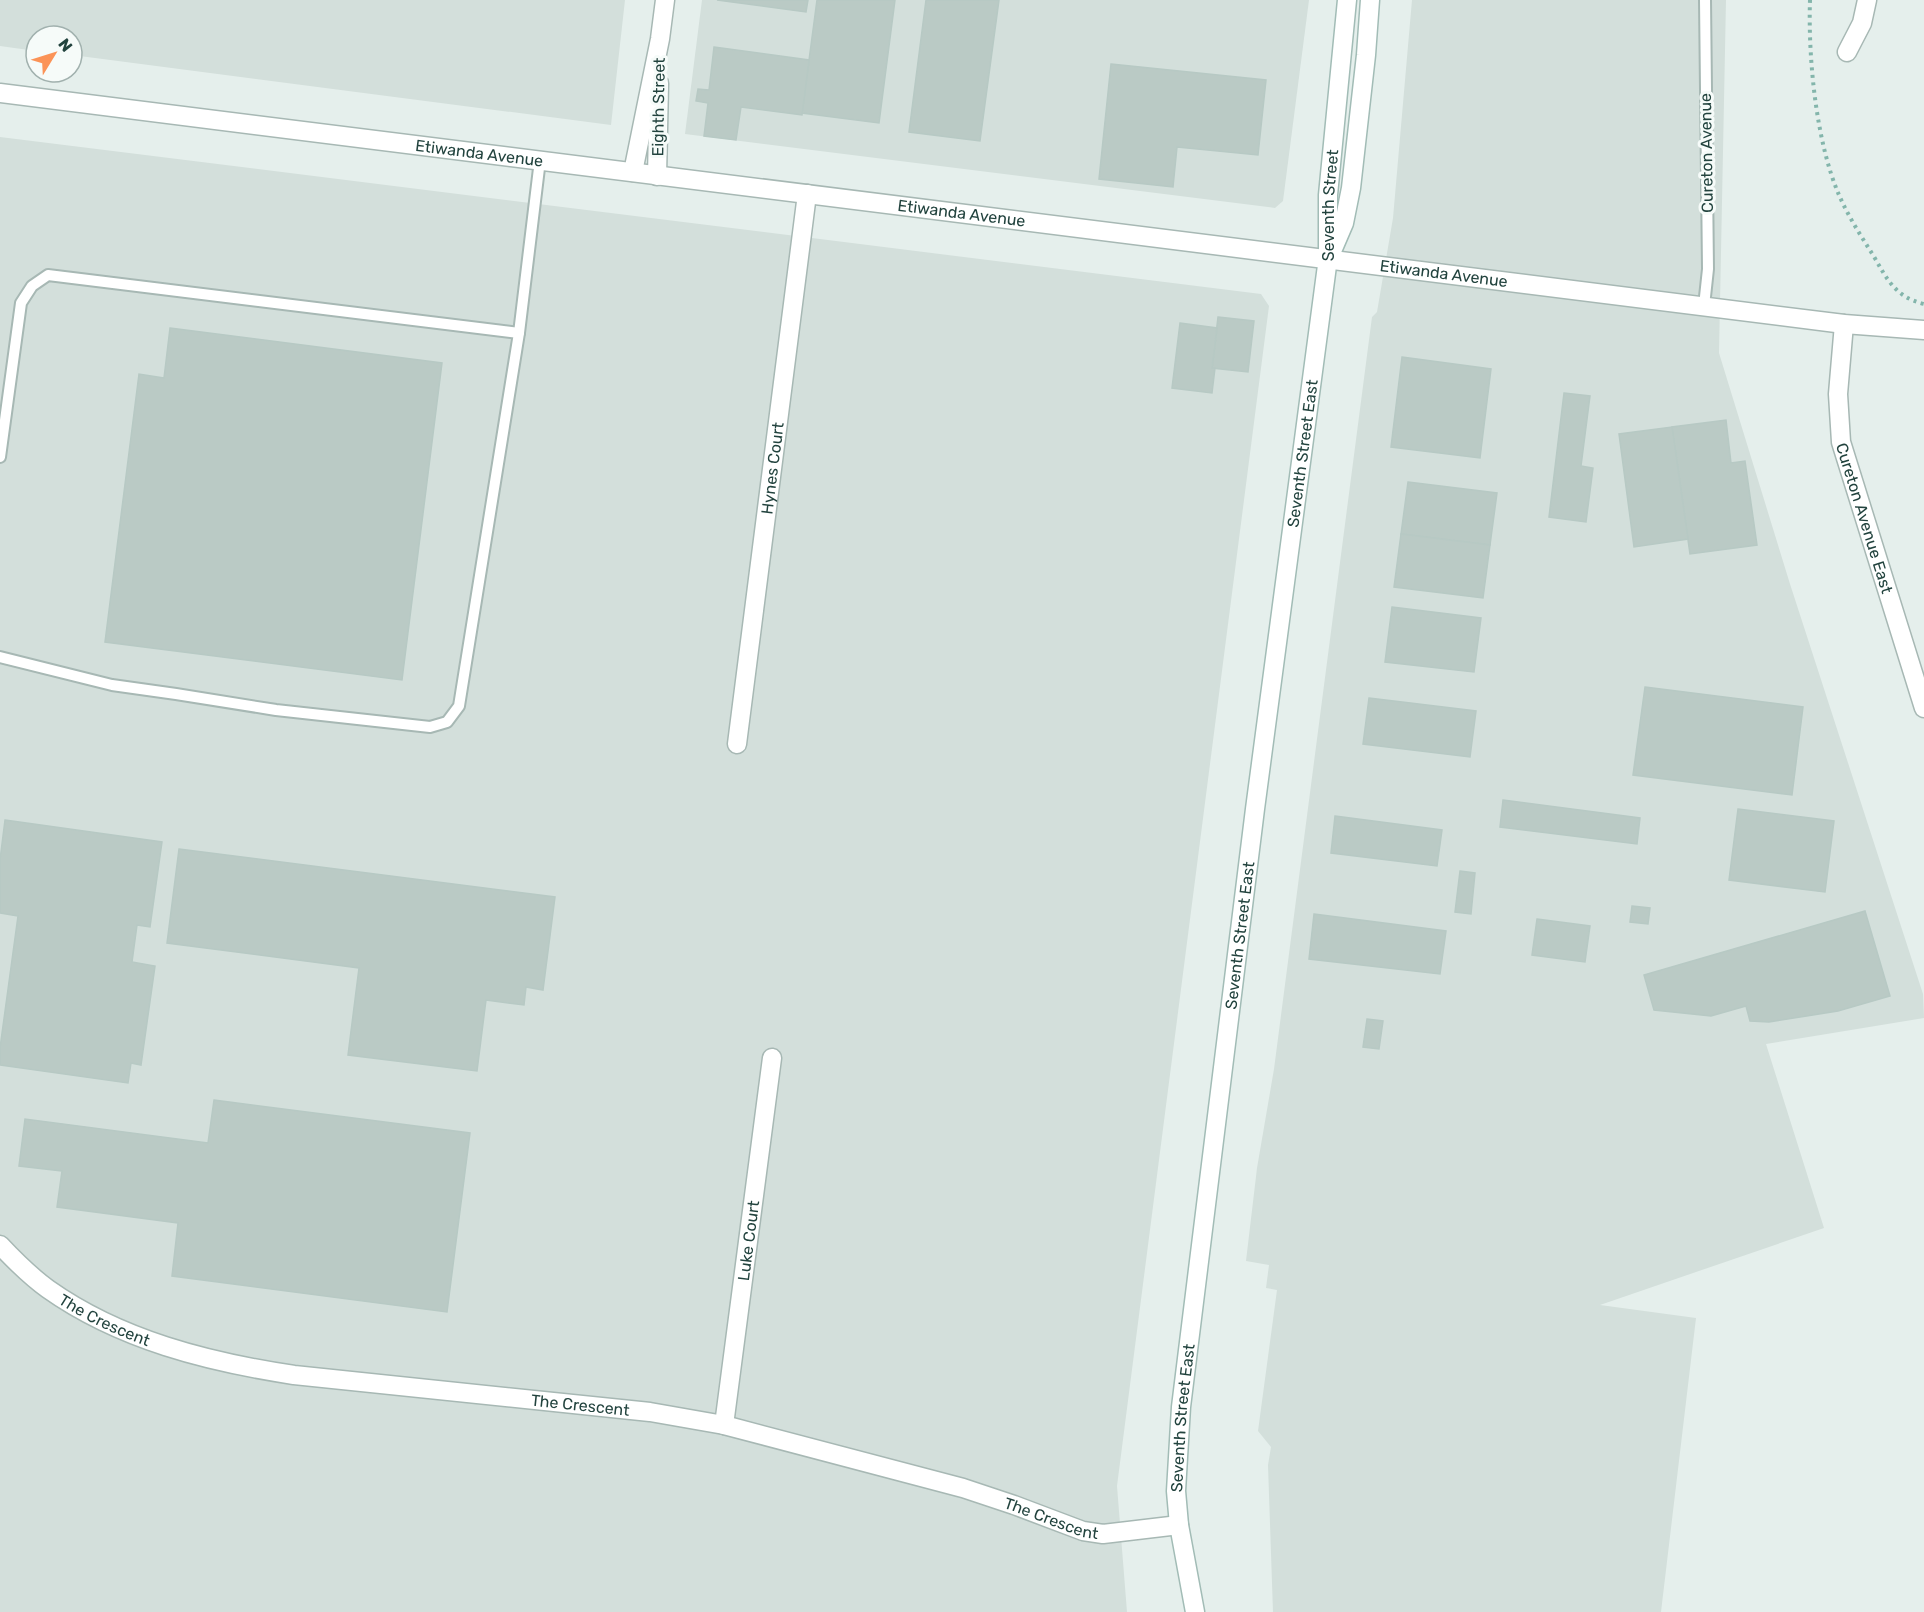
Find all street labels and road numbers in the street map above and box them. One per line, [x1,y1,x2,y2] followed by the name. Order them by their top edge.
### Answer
[648,57,669,157] street label: Eighth Street
[1696,93,1717,213] street label: Cureton Avenue
[414,136,544,171] street label: Etiwanda Avenue
[1319,148,1342,261] street label: Seventh Street
[896,196,1027,231] street label: Etiwanda Avenue
[1379,256,1509,291] street label: Etiwanda Avenue
[1283,378,1322,529] street label: Seventh Street East
[757,421,788,516] street label: Hynes Court
[1832,441,1897,596] street label: Cureton Avenue East
[1221,860,1258,1010] street label: Seventh Street East
[734,1199,763,1282] street label: Luke Court
[55,1290,153,1350] street label: The Crescent
[1167,1343,1199,1493] street label: Seventh Street East
[530,1391,630,1420] street label: The Crescent
[1002,1493,1100,1543] street label: The Crescent

